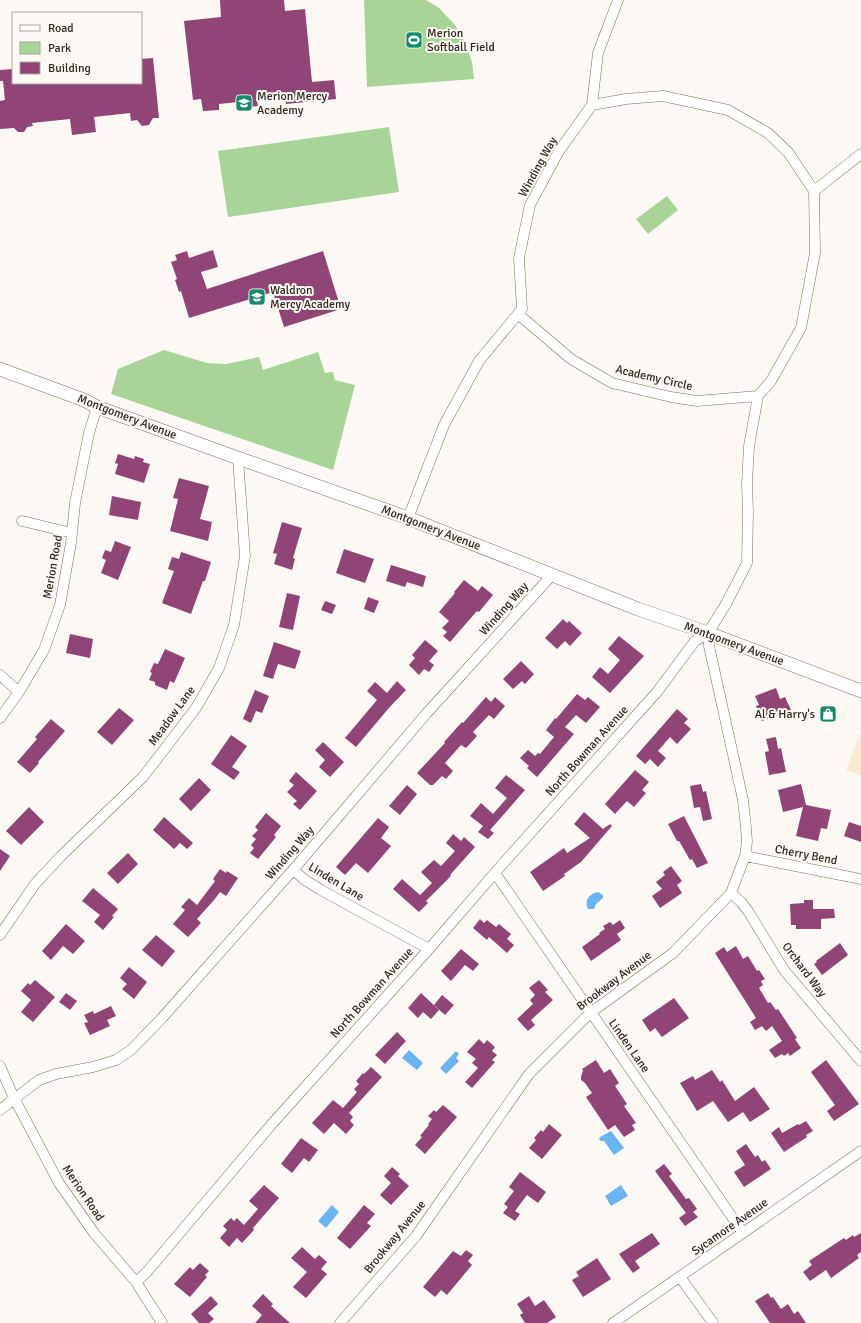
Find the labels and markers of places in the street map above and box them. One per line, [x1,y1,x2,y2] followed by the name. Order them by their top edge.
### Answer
[427,26,495,55] place label: Merion Softball Field
[404,30,424,50] sports icon: Merion Softball Field
[257,89,328,118] place label: Merion Mercy Academy
[234,93,254,113] school or university icon: Merion Mercy Academy
[270,283,350,312] place label: Waldron Mercy Academy
[247,287,267,307] school or university icon: Waldron Mercy Academy
[818,704,838,724] shop icon: Al & Harry's
[755,707,815,722] place label: Al & Harry's

